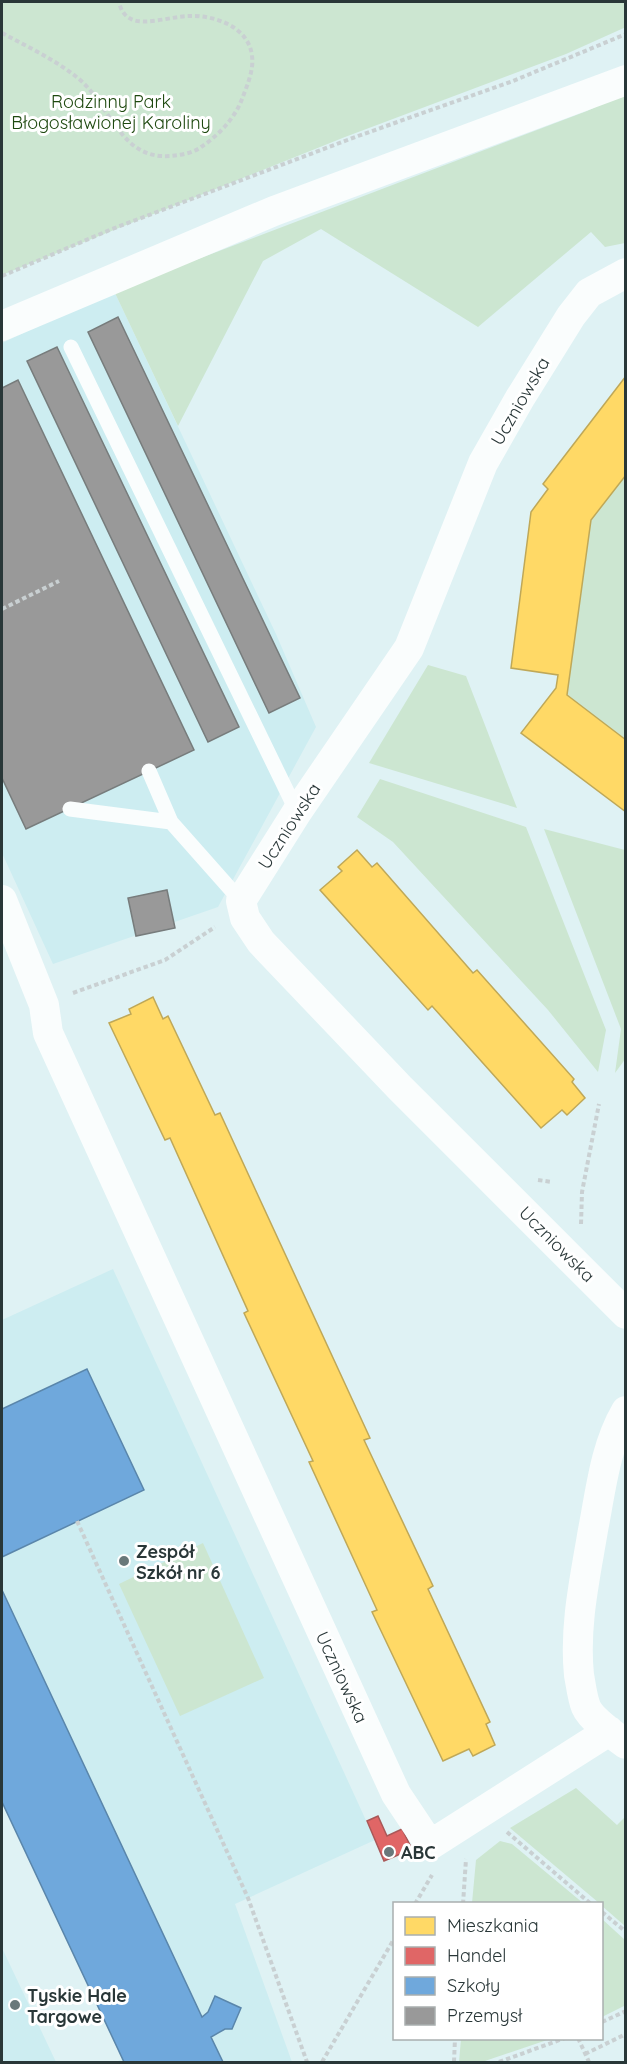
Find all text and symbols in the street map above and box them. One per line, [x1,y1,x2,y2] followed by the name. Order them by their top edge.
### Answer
[11,90,211,134] park label: Rodzinny Park Błogosławionej Karoliny
[485,353,555,449] street label: Uczniowska
[253,779,325,873] street label: Uczniowska
[514,1201,600,1287] street label: Uczniowska
[136,1540,220,1584] place label: Zespół Szkół nr 6
[117,1554,131,1568] marker: Zespół Szkół nr 6
[311,1628,373,1726] street label: Uczniowska
[401,1841,436,1864] place label: ABC
[382,1845,396,1859] marker: ABC
[393,1902,603,2040] legend
[447,1914,539,1937] text: Mieszkania
[447,1944,507,1967] text: Handel
[447,1974,500,1997] text: Szkoły
[27,1984,127,2028] place label: Tyskie Hale Targowe
[8,1998,22,2012] marker: Tyskie Hale Targowe
[447,2004,523,2027] text: Przemysł

